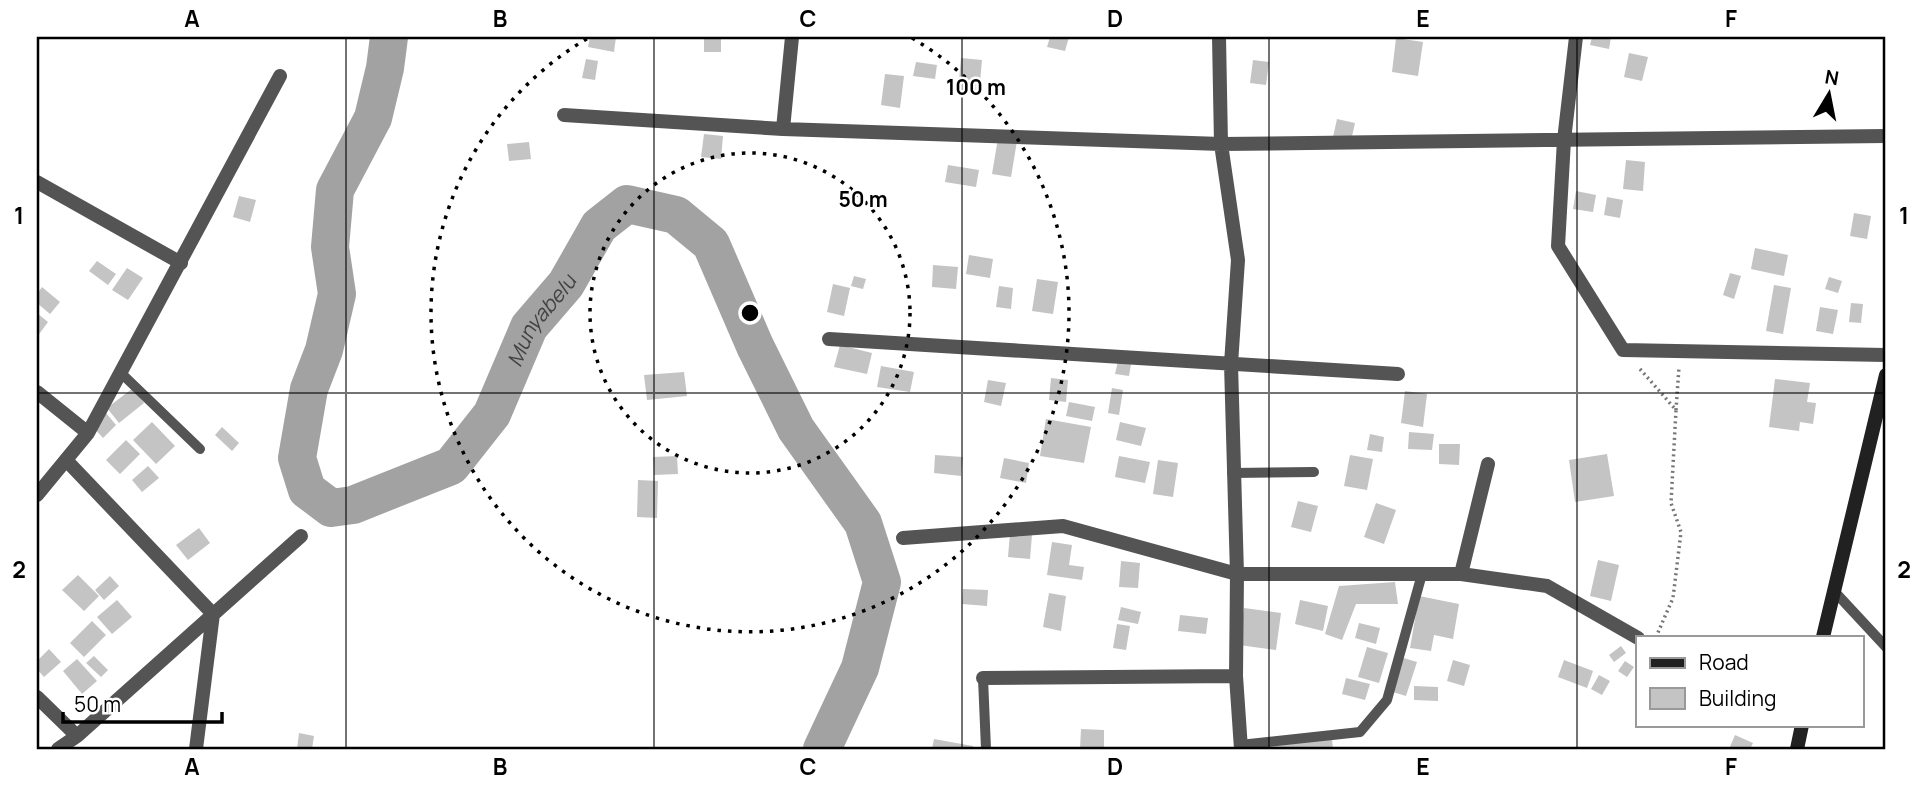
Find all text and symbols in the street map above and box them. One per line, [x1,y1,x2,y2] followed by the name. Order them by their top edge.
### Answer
[184,2,200,34] text: A
[493,2,507,34] text: B
[800,2,817,34] text: C
[1107,2,1123,34] text: D
[1416,2,1430,34] text: E
[1725,2,1737,34] text: F
[1794,60,1864,130] north arrow
[1823,63,1841,91] text: N
[946,73,1006,101] text: 100 m
[838,185,888,213] text: 50 m
[14,199,24,231] text: 1
[1899,199,1909,231] text: 1
[500,268,583,371] water label: Munyabelu
[738,301,762,325] centre of rings
[12,553,26,585] text: 2
[1897,553,1911,585] text: 2
[1636,636,1864,726] legend
[1699,648,1749,676] text: Road
[63,681,222,725] scale bar
[1699,684,1776,712] text: Building
[74,690,121,718] text: 50 m
[184,750,200,782] text: A
[493,750,507,782] text: B
[800,750,817,782] text: C
[1107,750,1123,782] text: D
[1416,750,1430,782] text: E
[1725,750,1737,782] text: F

